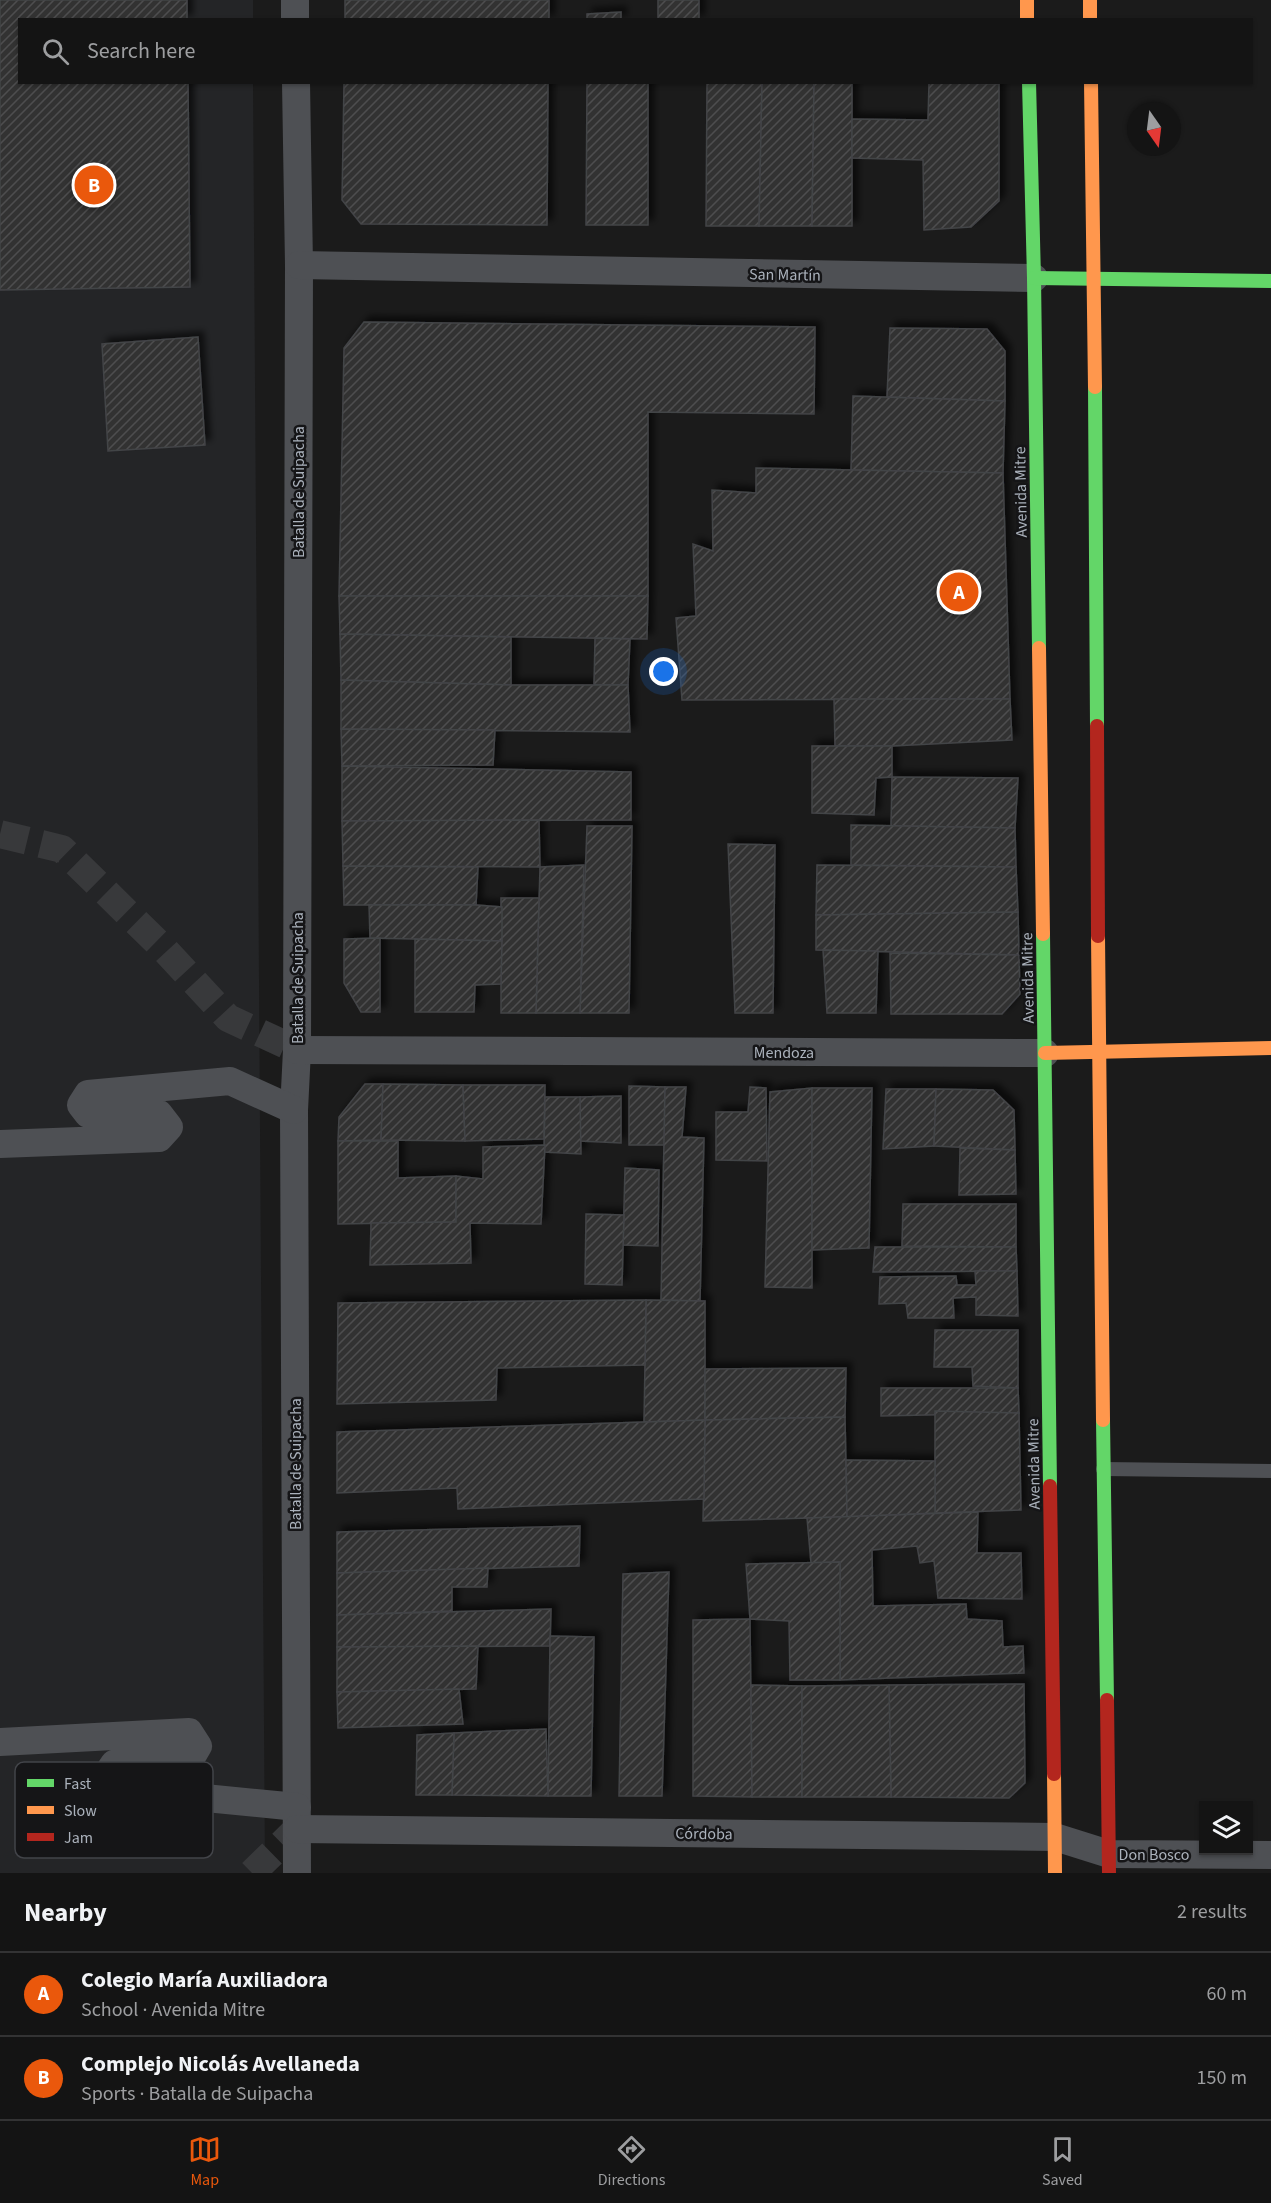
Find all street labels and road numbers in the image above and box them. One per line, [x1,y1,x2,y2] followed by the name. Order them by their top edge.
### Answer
[749,263,821,287] street label: San Martín
[288,426,310,558] street label: Batalla de Suipacha
[1009,446,1033,538] street label: Avenida Mitre
[287,912,309,1044] street label: Batalla de Suipacha
[1016,932,1040,1024] street label: Avenida Mitre
[754,1042,814,1064] street label: Mendoza
[285,1398,307,1530] street label: Batalla de Suipacha
[1022,1418,1046,1510] street label: Avenida Mitre
[675,1823,733,1845] street label: Córdoba
[1119,1844,1189,1866] street label: Don Bosco

